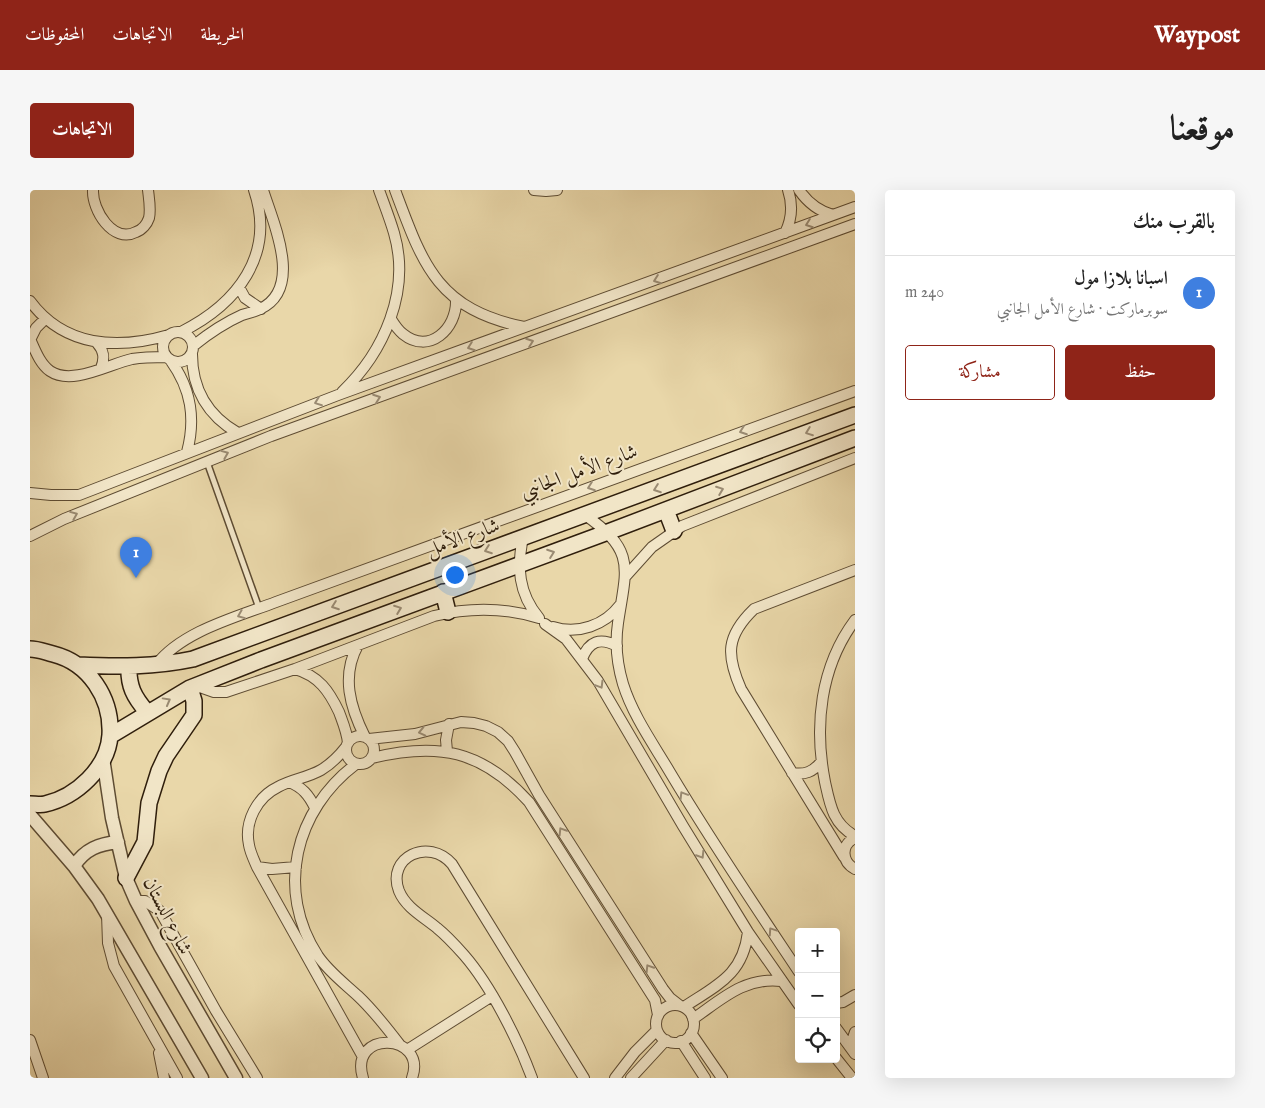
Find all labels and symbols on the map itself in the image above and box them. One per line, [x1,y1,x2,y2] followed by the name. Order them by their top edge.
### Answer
[805,218,814,228] one-way arrow
[653,274,661,284] one-way arrow
[525,338,533,348] one-way arrow
[467,341,476,351] one-way arrow
[372,394,381,404] one-way arrow
[314,396,323,407] one-way arrow
[740,425,748,435] one-way arrow
[806,426,814,436] one-way arrow
[515,435,643,509] street label: شارع الأمل الجانبي
[220,450,228,460] one-way arrow
[587,481,596,491] one-way arrow
[653,483,662,493] one-way arrow
[715,486,724,496] one-way arrow
[421,509,505,567] street label: شارع الأمل
[69,510,77,520] one-way arrow
[120,537,152,578] pin: 1
[484,544,492,554] one-way arrow
[546,549,555,559] one-way arrow
[442,562,468,588] your location
[331,600,340,610] one-way arrow
[394,604,402,614] one-way arrow
[237,609,246,620] one-way arrow
[594,680,604,689] one-way arrow
[161,698,170,708] one-way arrow
[417,726,426,737] one-way arrow
[680,791,690,800] one-way arrow
[559,827,568,836] one-way arrow
[694,850,704,859] one-way arrow
[133,873,197,961] street label: شارع البستان
[769,928,778,937] one-way arrow
[646,964,656,973] one-way arrow

